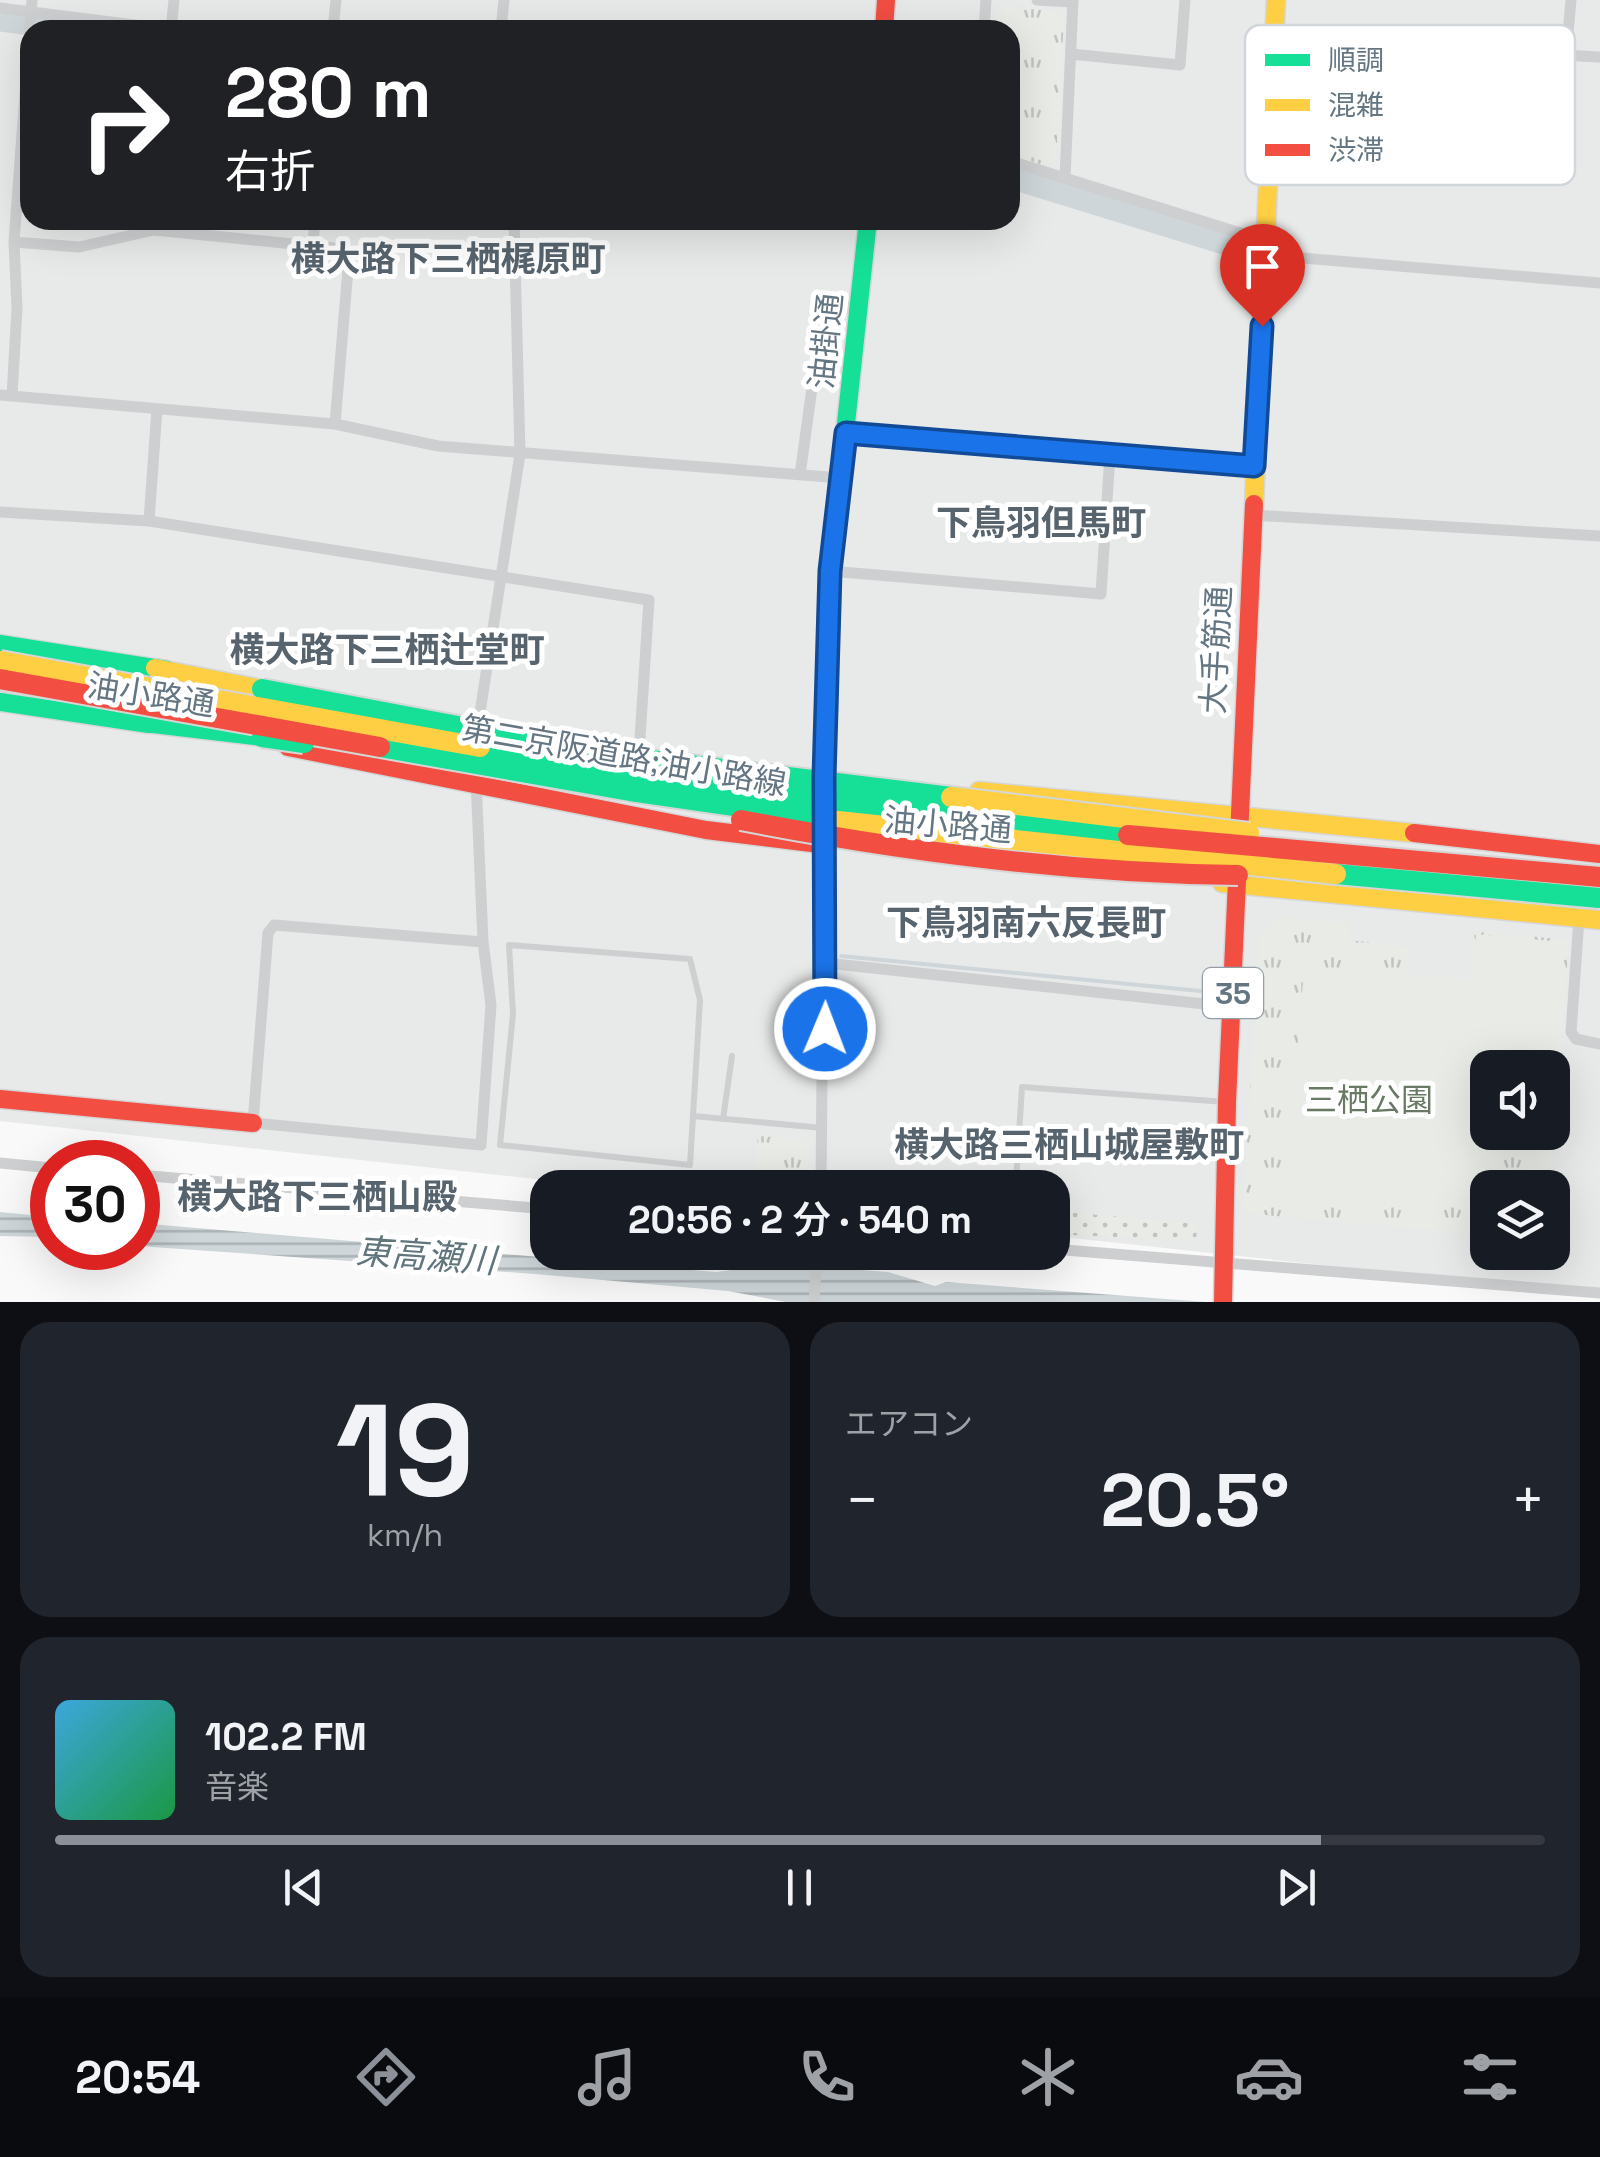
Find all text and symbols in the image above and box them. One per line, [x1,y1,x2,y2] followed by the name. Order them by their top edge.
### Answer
[1245,25,1575,185] legend
[1328,42,1384,78] text: 順調
[225,48,432,137] text: 280 m
[60,60,190,190] icon: right
[1328,87,1384,123] text: 混雑
[1328,132,1384,168] text: 渋滞
[225,143,315,200] text: 右折
[1220,224,1305,327] pin
[290,237,606,281] district label: 横大路下三栖梶原町
[1235,239,1290,294] icon: arrive
[801,291,851,391] street label: 油掛通
[936,501,1146,545] district label: 下鳥羽但馬町
[1193,585,1239,715] street label: 大手筋通
[229,628,545,672] district label: 横大路下三栖辻堂町
[85,665,217,725] street label: 油小路通
[459,708,789,804] street label: 第二京阪道路;油小路線
[882,799,1014,851] street label: 油小路通
[886,901,1166,945] district label: 下鳥羽南六反長町
[1203,968,1263,1018] road number: 35
[773,977,877,1081] position arrow
[1470,1050,1570,1270] map controls
[1470,1050,1570,1150] button: sound
[1305,1080,1433,1120] park label: 三栖公園
[894,1123,1244,1167] district label: 横大路三栖山城屋敷町
[30,1140,160,1270] speed limit sign: 30
[1470,1170,1570,1270] button: layers
[177,1175,457,1219] district label: 横大路下三栖山殿
[628,1196,972,1244] text: 20:56 · 2 分 · 540 m
[355,1229,501,1283] water label: 東高瀬川
[335,1367,475,1533] text: 19
[845,1404,973,1444] text: エアコン
[1100,1452,1290,1548] text: 20.5°
[845,1465,879,1535] text: −
[1511,1465,1545,1535] text: +
[367,1515,443,1555] text: km/h
[205,1713,367,1761] text: 102.2 FM
[205,1767,269,1807] text: 音楽
[276,1860,331,1915] icon: previous
[772,1860,827,1915] icon: pause
[1269,1860,1324,1915] icon: next
[351,2042,421,2112] icon: directions
[572,2042,642,2112] icon: music
[792,2042,862,2112] icon: phone
[1013,2042,1083,2112] icon: climate
[1234,2042,1304,2112] icon: car
[1455,2042,1525,2112] icon: filters
[75,2049,200,2106] text: 20:54

